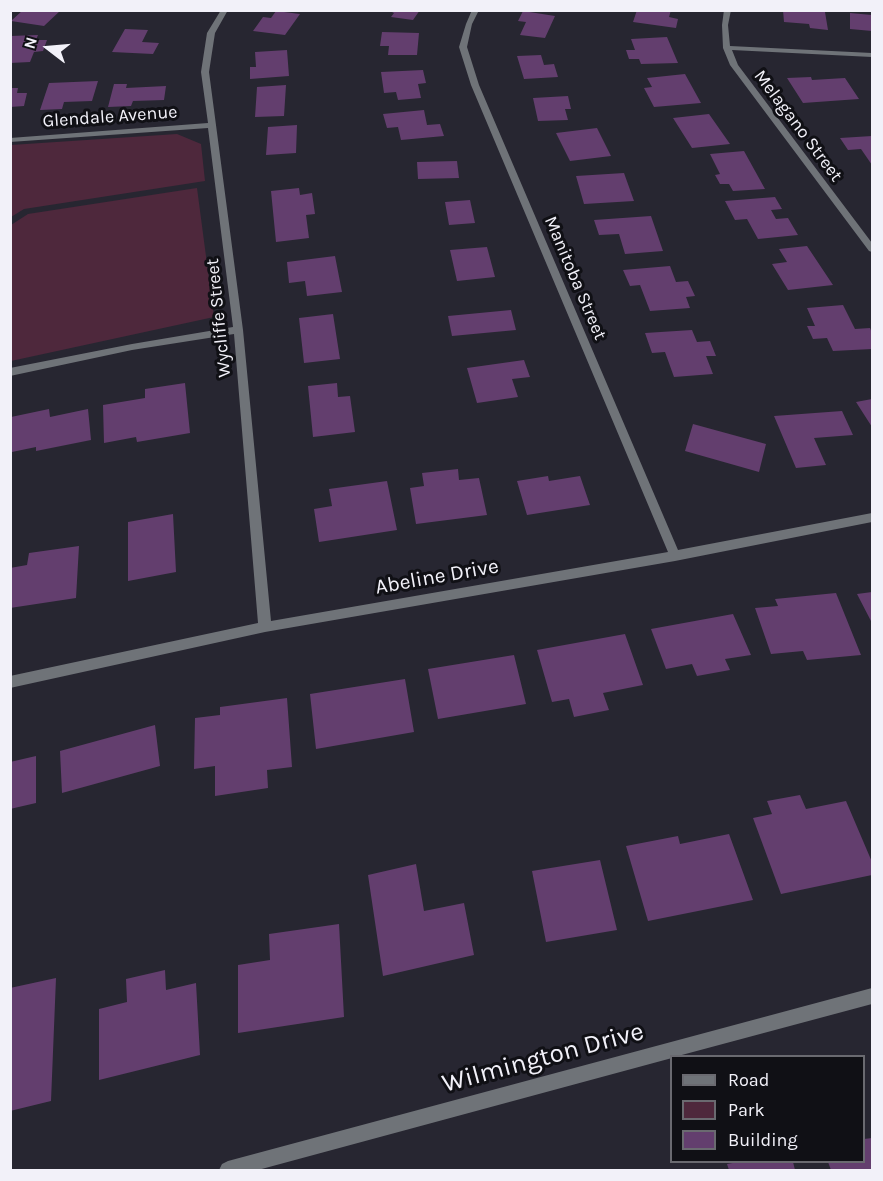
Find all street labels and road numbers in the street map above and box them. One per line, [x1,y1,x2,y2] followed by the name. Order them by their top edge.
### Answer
[749,66,847,186] street label: Melagano Street
[42,102,178,132] street label: Glendale Avenue
[539,213,611,343] street label: Manitoba Street
[202,257,236,379] street label: Wycliffe Street
[373,554,501,600] street label: Abeline Drive
[439,1016,647,1100] street label: Wilmington Drive

